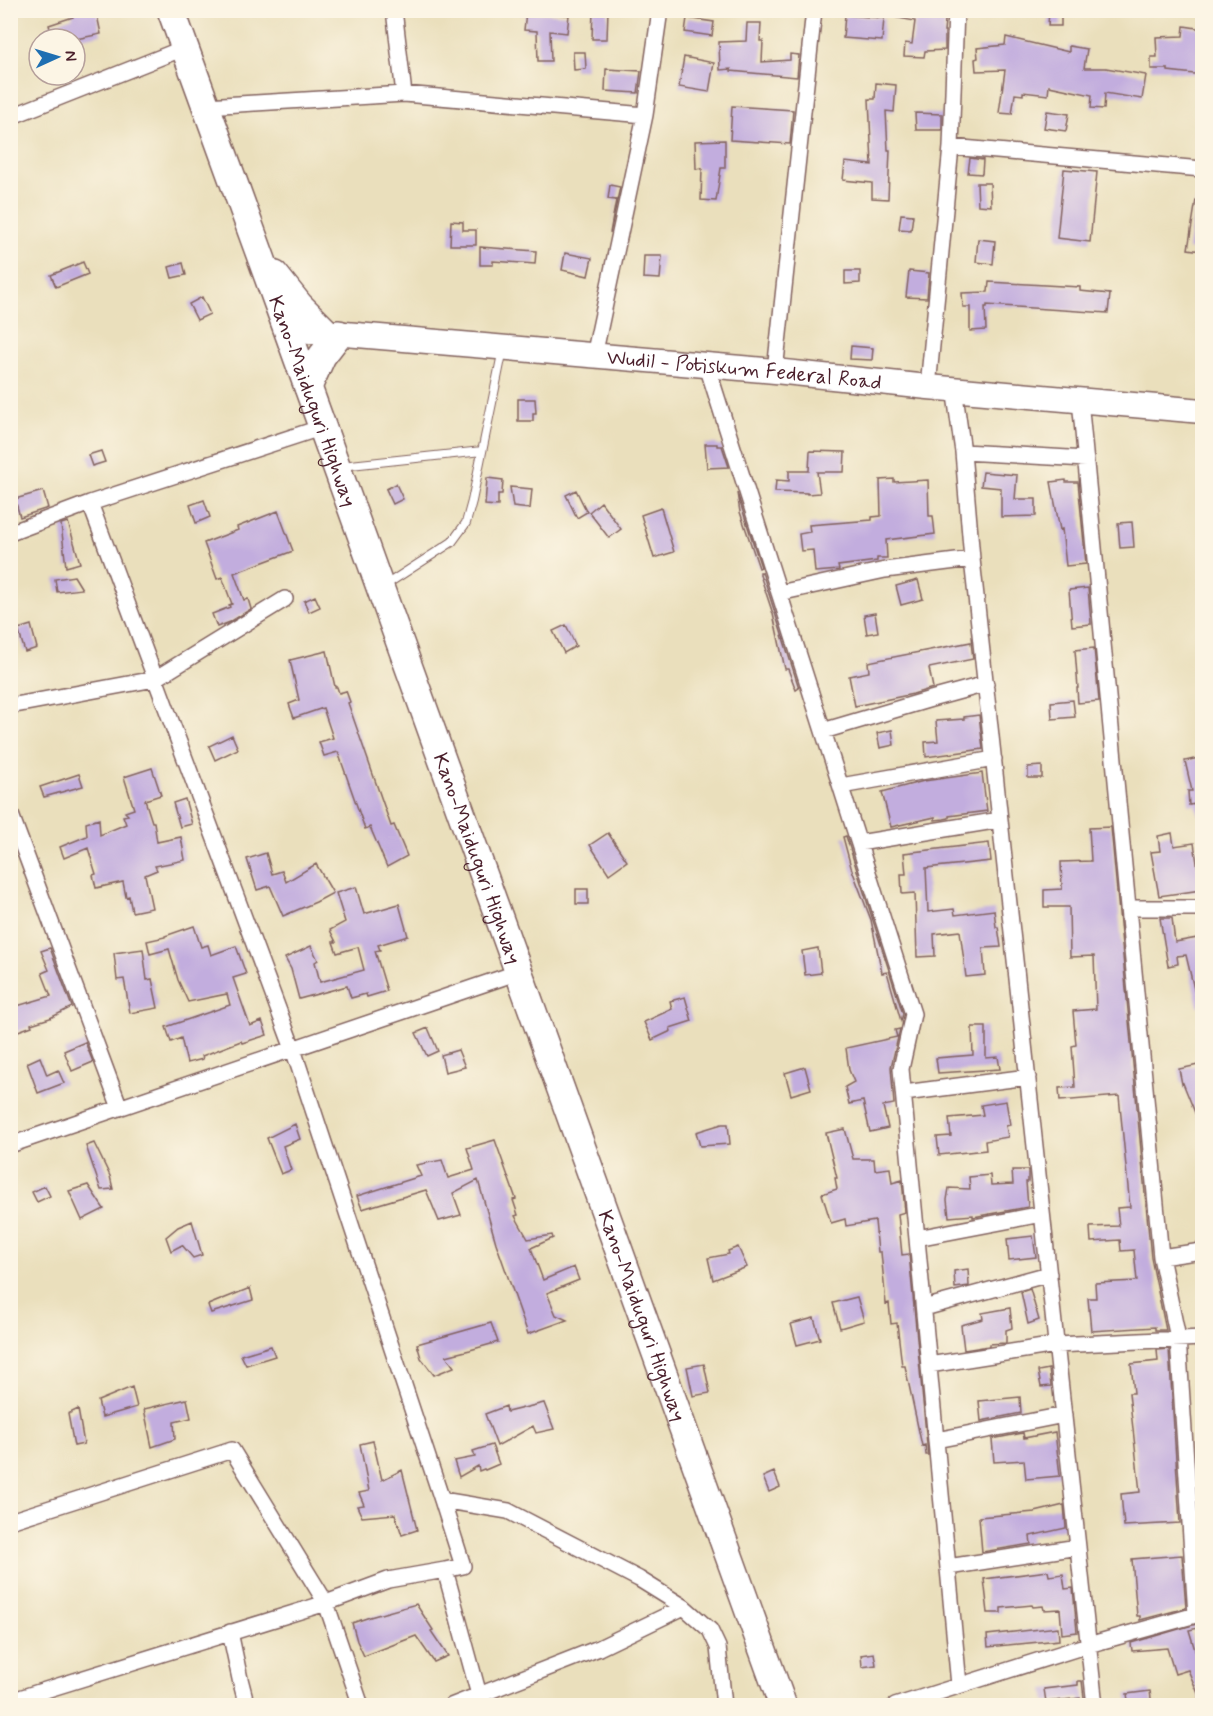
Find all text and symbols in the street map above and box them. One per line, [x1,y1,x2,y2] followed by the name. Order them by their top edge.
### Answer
[27,27,87,87] north arrow
[60,50,81,62] text: N
[261,292,363,511] street label: Kano-Maiduguri Highway
[606,344,883,397] street label: Wudil - Potiskum Federal Road
[426,749,528,968] street label: Kano-Maiduguri Highway
[591,1206,692,1425] street label: Kano-Maiduguri Highway

